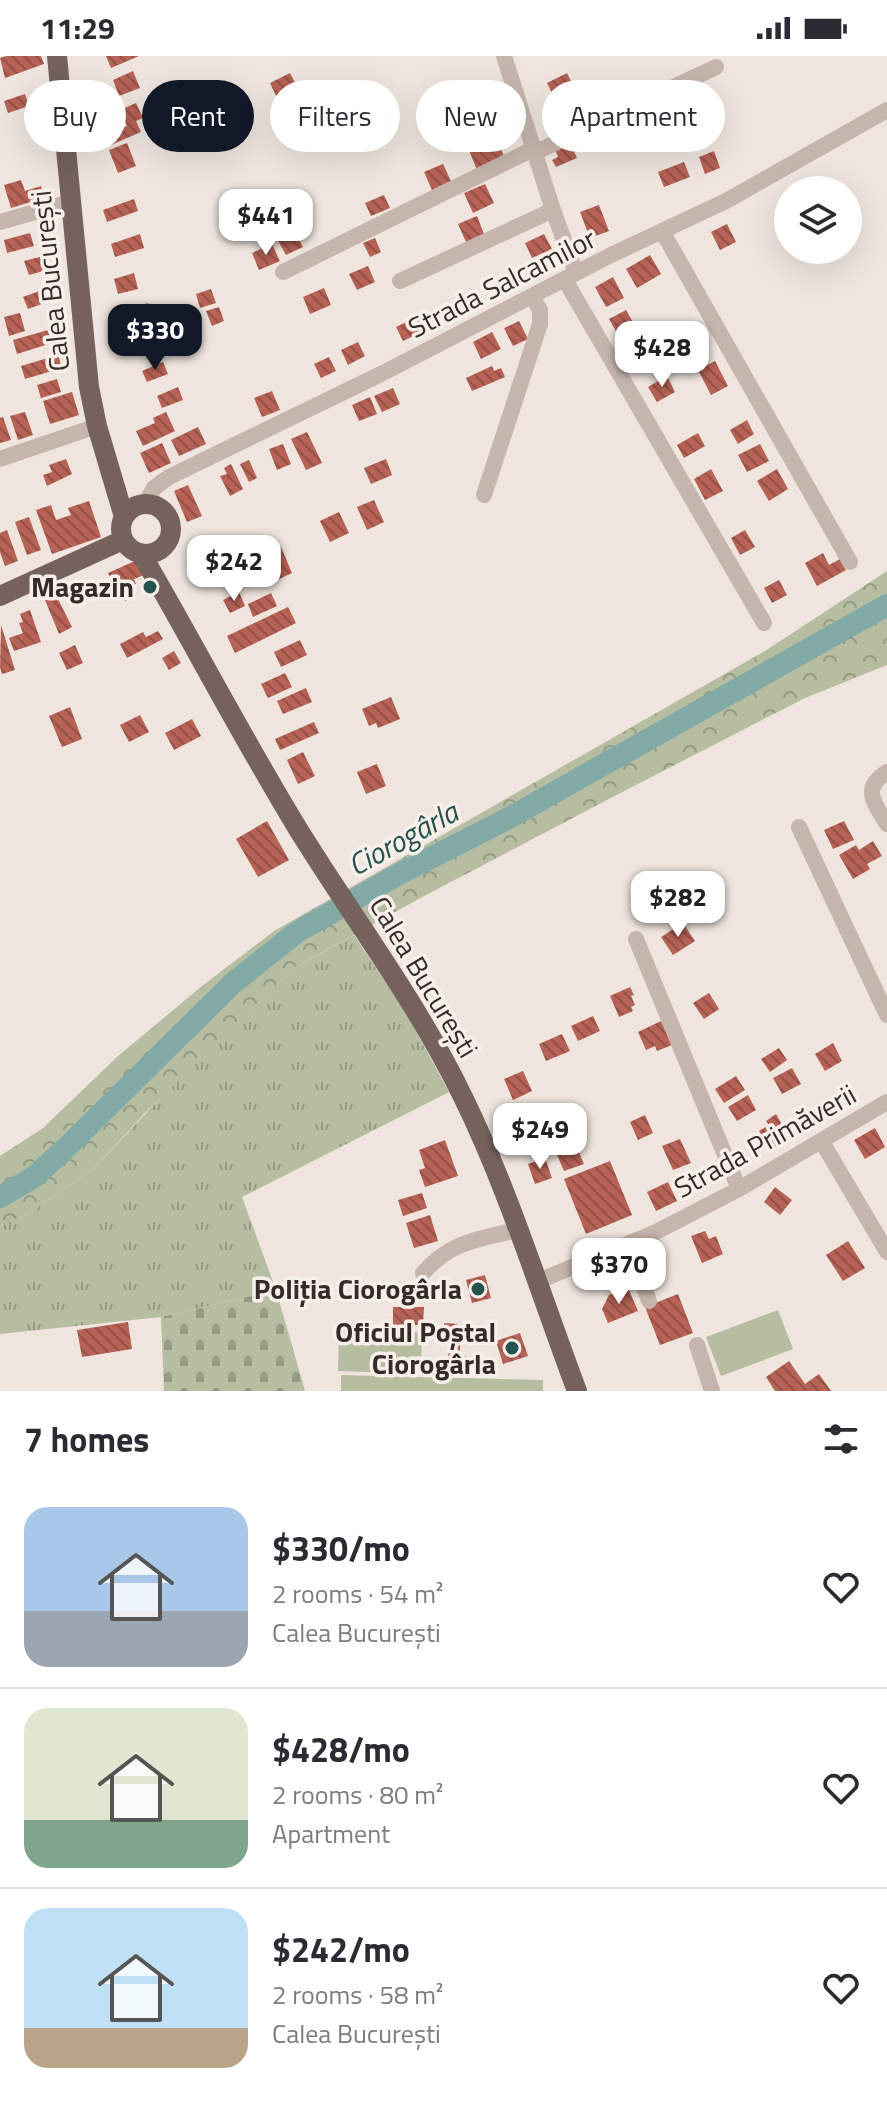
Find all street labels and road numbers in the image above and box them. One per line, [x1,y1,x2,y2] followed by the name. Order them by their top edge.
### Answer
[19,188,80,374] street label: Calea București
[400,217,604,348] street label: Strada Salcamilor
[359,888,490,1066] street label: Calea București
[666,1073,864,1208] street label: Strada Primăverii

